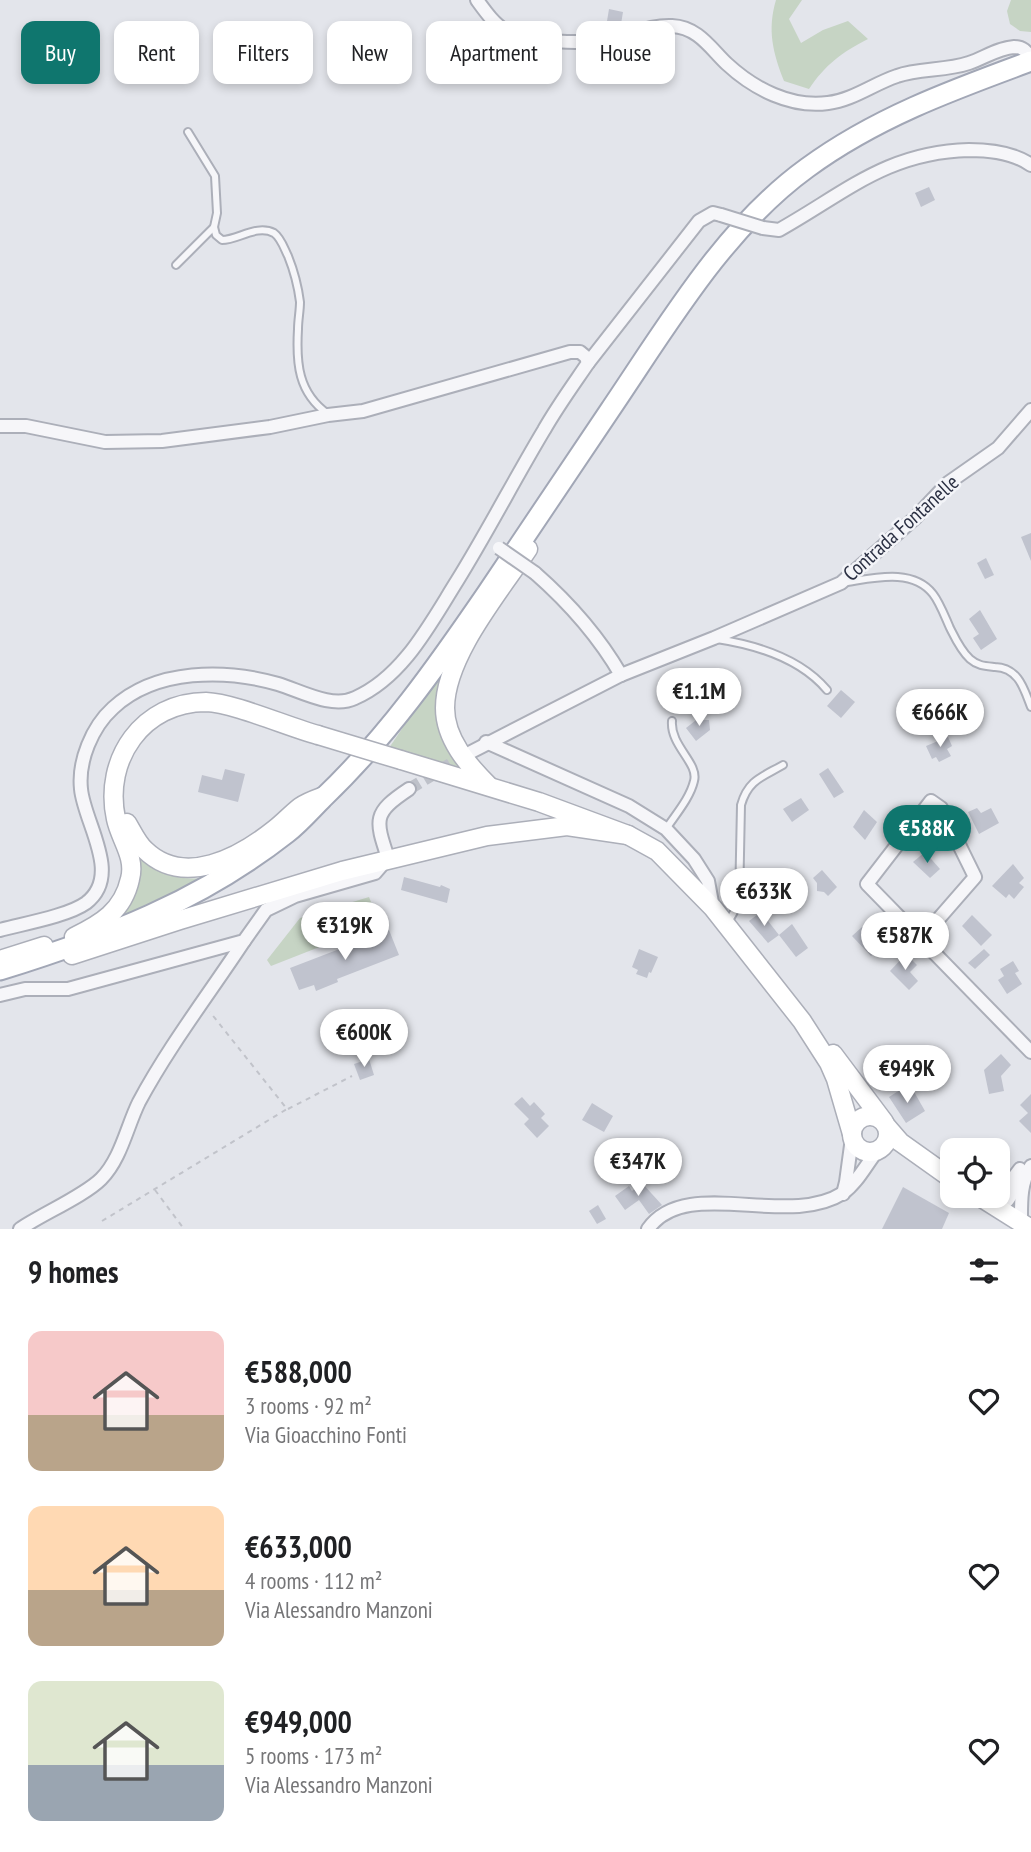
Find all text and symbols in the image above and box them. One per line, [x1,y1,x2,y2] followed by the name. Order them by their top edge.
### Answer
[21,21,100,84] chip: Buy
[114,21,199,84] chip: Rent
[213,21,313,84] chip: Filters
[327,21,412,84] chip: New
[426,21,562,84] chip: Apartment
[576,21,675,84] chip: House
[837,469,964,587] street label: Contrada Fontanelle
[650,668,748,728] pin: €1.1M
[672,676,726,705] text: €1.1M
[891,690,989,749] pin: €666K
[912,697,968,726] text: €666K
[878,806,976,865] pin: €588K
[899,813,955,842] text: €588K
[715,869,813,928] pin: €633K
[736,876,792,905] text: €633K
[296,902,394,962] pin: €319K
[317,910,373,939] text: €319K
[856,912,954,972] pin: €587K
[877,920,933,949] text: €587K
[315,1010,413,1069] pin: €600K
[336,1017,392,1046] text: €600K
[858,1046,956,1105] pin: €949K
[879,1053,935,1082] text: €949K
[589,1138,687,1198] pin: €347K
[940,1138,1010,1208] map controls
[940,1138,1010,1208] button: locate
[610,1146,666,1175] text: €347K
[28,1252,119,1291] text: 9 homes
[965,1252,1003,1290] icon: filters
[245,1352,352,1391] text: €588,000
[84,1359,168,1443] icon: home
[965,1382,1003,1420] icon: heart
[245,1391,372,1420] text: 3 rooms · 92 m²
[245,1420,407,1449] text: Via Gioacchino Fonti
[245,1527,352,1566] text: €633,000
[84,1534,168,1618] icon: home
[965,1557,1003,1595] icon: heart
[245,1566,382,1595] text: 4 rooms · 112 m²
[245,1595,433,1624] text: Via Alessandro Manzoni
[245,1702,352,1741] text: €949,000
[84,1709,168,1793] icon: home
[965,1732,1003,1770] icon: heart
[245,1741,382,1770] text: 5 rooms · 173 m²
[245,1770,433,1799] text: Via Alessandro Manzoni

